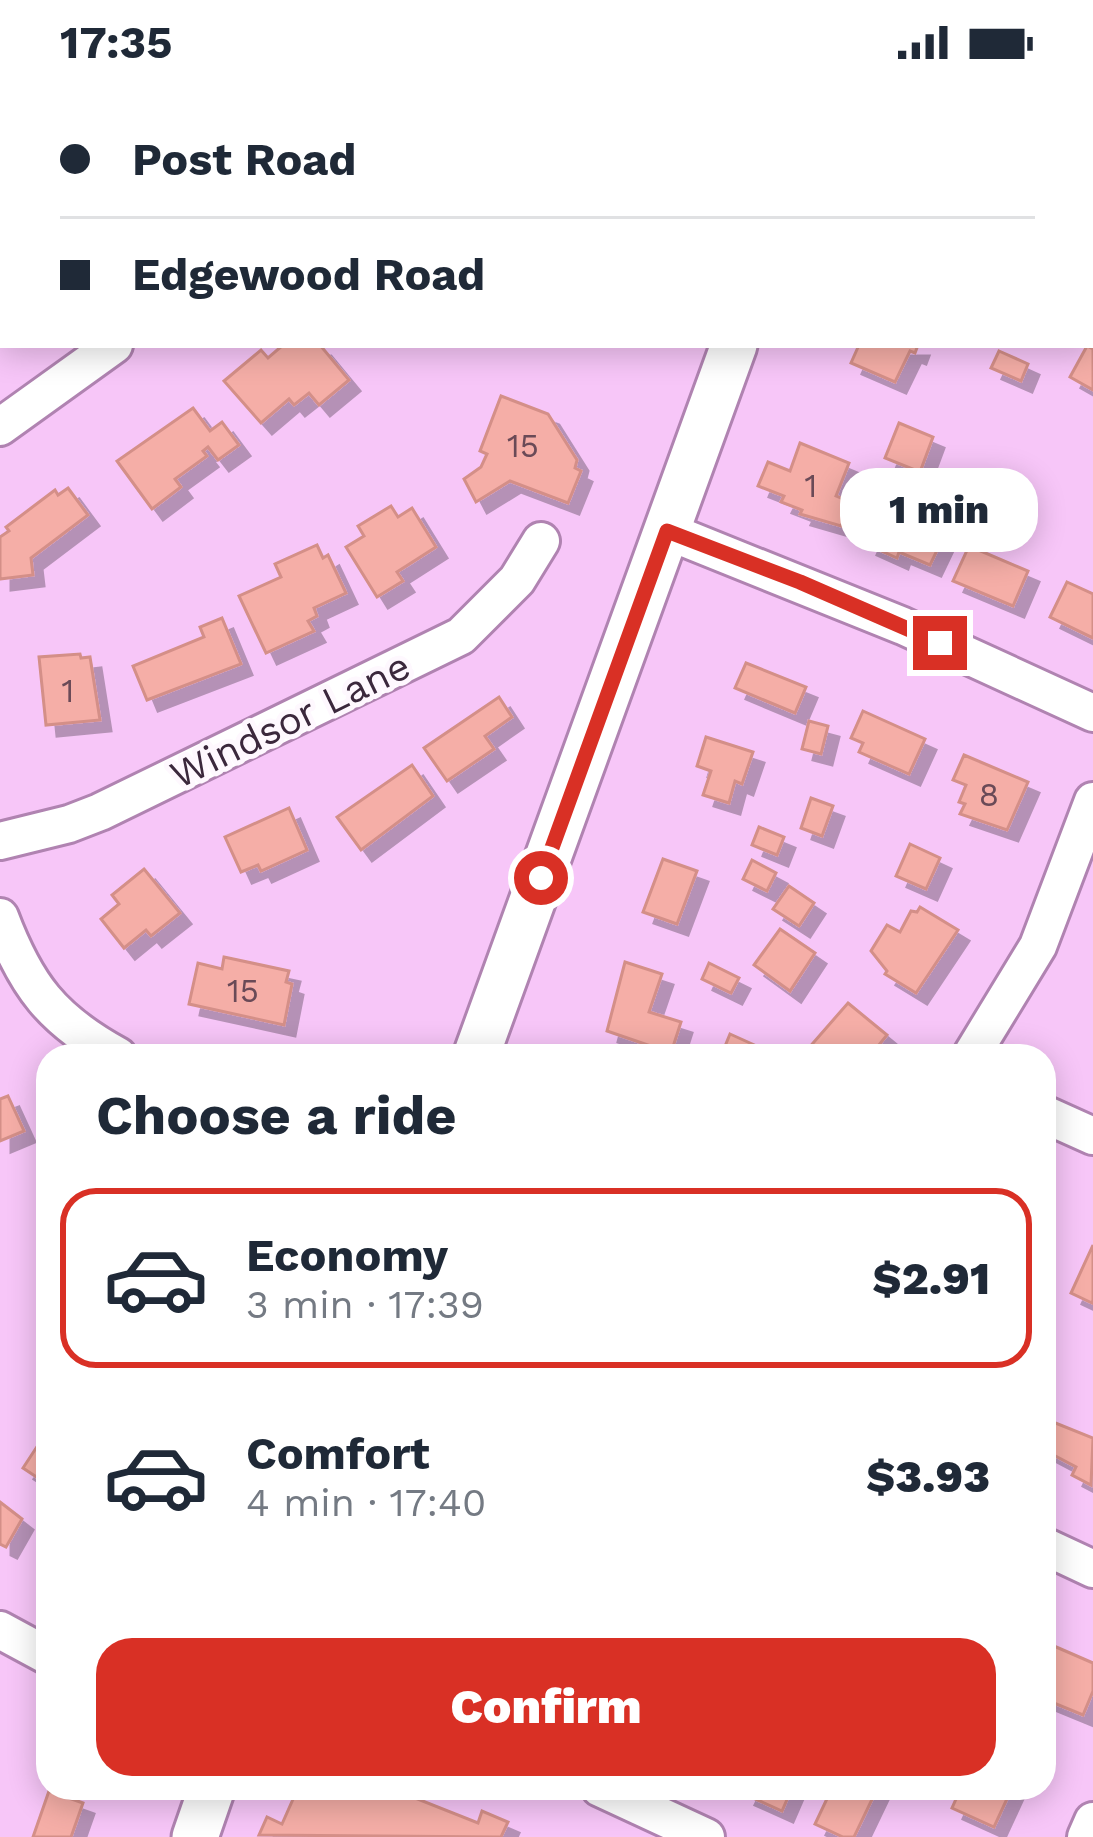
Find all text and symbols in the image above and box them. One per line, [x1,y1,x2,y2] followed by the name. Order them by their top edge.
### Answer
[60,16,172,69] text: 17:35
[132,133,356,186] text: Post Road
[132,248,485,301] text: Edgewood Road
[507,426,539,465] house number: 15
[805,466,817,505] house number: 1
[841,469,1039,553] callout: 1 min
[889,487,989,532] text: 1 min
[913,616,967,670] route end
[163,643,417,797] street label: Windsor Lane
[62,671,74,710] house number: 1
[979,775,999,814] house number: 8
[514,851,568,905] route start
[227,971,259,1010] house number: 15
[96,1084,457,1147] text: Choose a ride
[102,1224,210,1332] icon: car
[246,1229,448,1282] text: Economy
[873,1252,990,1305] text: $2.91
[246,1282,484,1327] text: 3 min · 17:39
[102,1422,210,1530] icon: car
[246,1427,430,1480] text: Comfort
[866,1450,990,1503] text: $3.93
[246,1480,486,1525] text: 4 min · 17:40
[96,1638,996,1776] button: Confirm

